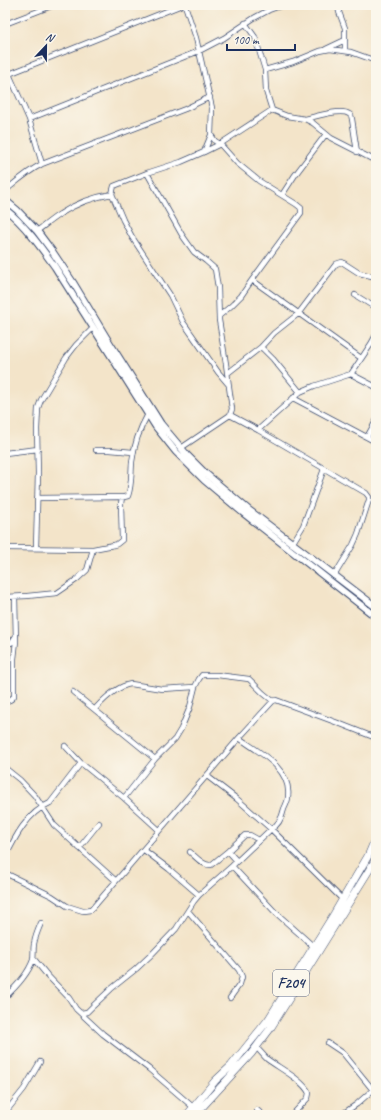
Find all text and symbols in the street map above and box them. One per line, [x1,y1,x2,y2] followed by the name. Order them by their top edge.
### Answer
[26,26,66,66] north arrow
[227,26,295,52] scale bar
[44,29,58,45] text: N
[233,32,260,48] text: 100 m
[273,970,309,996] road number: F204

